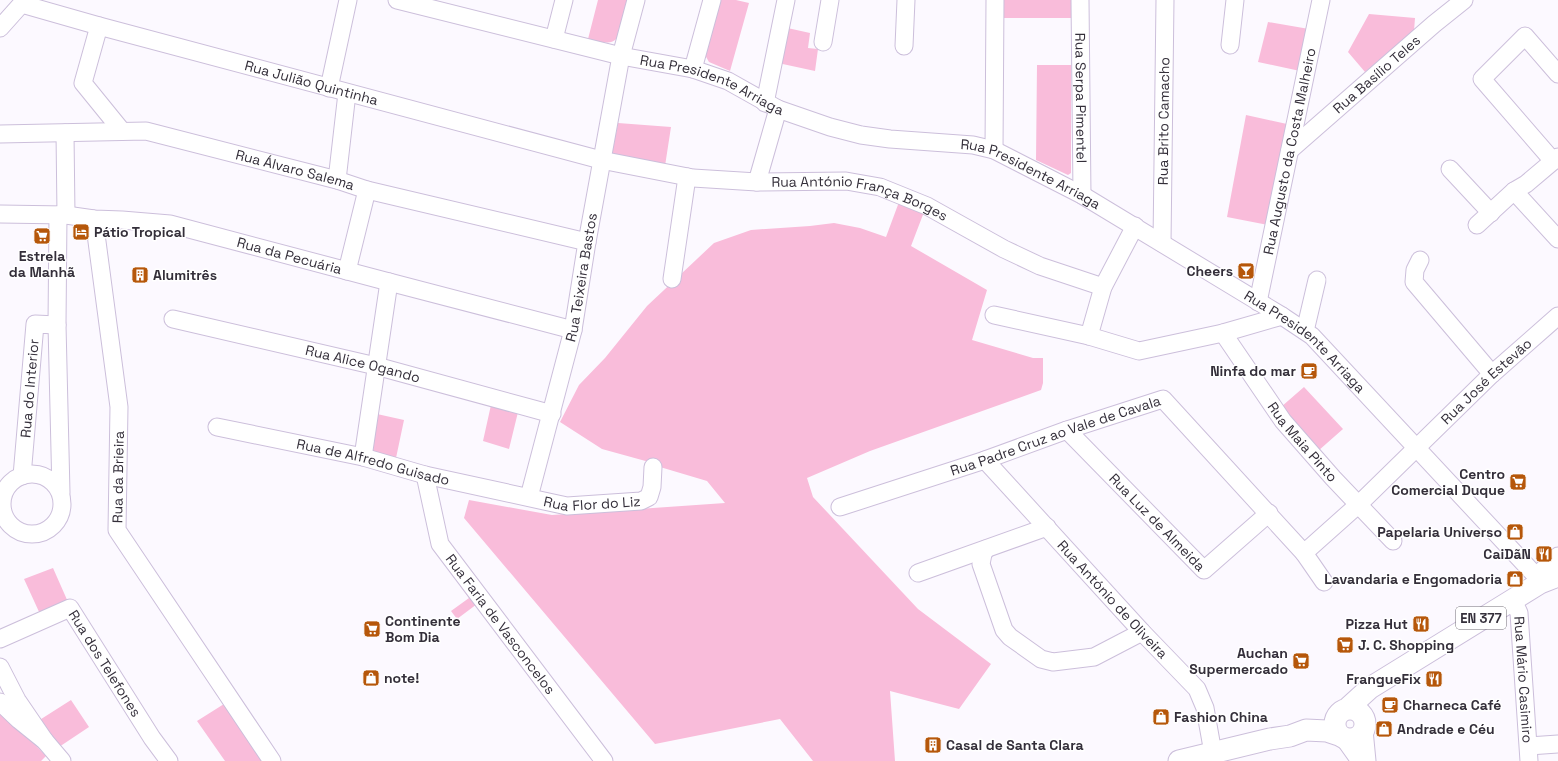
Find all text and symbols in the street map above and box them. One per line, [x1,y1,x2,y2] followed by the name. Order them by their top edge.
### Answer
[1329,31,1424,117] street label: Rua Basílio Teles
[1071,33,1091,163] street label: Rua Serpa Pimentel
[1259,46,1320,256] street label: Rua Augusto da Costa Malheiro
[639,51,786,119] street label: Rua Presidente Arriaga
[243,56,380,109] street label: Rua Julião Quintinha
[1154,57,1173,185] street label: Rua Brito Camacho
[960,135,1104,213] street label: Rua Presidente Arriaga
[234,145,357,194] street label: Rua Álvaro Salema
[771,172,951,225] street label: Rua António França Borges
[561,211,601,344] street label: Rua Teixeira Bastos
[71,222,91,242] hotel icon: Pátio Tropical
[94,223,186,241] place label: Pátio Tropical
[32,226,52,246] supermarket icon: Estrela da Manhã
[235,233,344,278] street label: Rua da Pecuária
[9,247,75,281] place label: Estrela da Manhã
[1236,261,1256,281] bar icon: Cheers
[1186,262,1233,280] place label: Cheers
[130,265,150,285] building icon: Alumitrês
[153,266,217,284] place label: Alumitrês
[1241,286,1369,397] street label: Rua Presidente Arriaga
[1437,334,1536,428] street label: Rua José Estevão
[16,338,43,439] street label: Rua do Interior
[304,341,422,387] street label: Rua Alice Ogando
[1299,361,1319,381] cafe icon: Ninfa do mar
[1210,362,1296,380] place label: Ninfa do mar
[948,391,1163,480] street label: Rua Padre Cruz ao Vale de Cavala
[1264,398,1341,486] street label: Rua Maia Pinto
[108,431,128,523] street label: Rua da Brieira
[295,435,451,489] street label: Rua de Alfredo Guisado
[1391,465,1505,499] place label: Centro Comercial Duque
[1105,469,1209,575] street label: Rua Luz de Almeida
[1508,472,1528,492] supermarket icon: Centro Comercial Duque
[542,492,641,515] street label: Rua Flor do Liz
[1505,522,1525,542] shop icon: Papelaria Universo
[1377,523,1502,541] place label: Papelaria Universo
[1054,536,1172,662] street label: Rua António de Oliveira
[1534,544,1554,564] restaurant icon: CaiDãN
[1483,545,1531,563] place label: CaiDãN
[442,550,559,698] street label: Rua Faria de Vasconcelos
[1505,569,1525,589] shop icon: Lavandaria e Engomadoria
[1324,570,1502,588] place label: Lavandaria e Engomadoria
[65,607,145,720] street label: Rua dos Telefones
[1456,607,1506,629] road number: EN 377
[385,612,460,646] place label: Continente Bom Dia
[1411,614,1431,634] restaurant icon: Pizza Hut
[1345,615,1408,633] place label: Pizza Hut
[1510,615,1537,744] street label: Rua Mário Casimiro
[362,619,382,639] supermarket icon: Continente Bom Dia
[1335,635,1355,655] supermarket icon: J. C. Shopping
[1358,636,1454,654] place label: J. C. Shopping
[1189,644,1288,678] place label: Auchan Supermercado
[1291,651,1311,671] supermarket icon: Auchan Supermercado
[361,668,381,688] shop icon: note!
[384,669,419,687] place label: note!
[1424,669,1444,689] restaurant icon: FrangueFix
[1346,670,1421,688] place label: FrangueFix
[1380,695,1400,715] cafe icon: Charneca Café
[1403,696,1501,714] place label: Charneca Café
[1151,707,1171,727] shop icon: Fashion China
[1174,708,1268,726] place label: Fashion China
[1374,719,1394,739] shop icon: Andrade e Céu
[1397,720,1495,738] place label: Andrade e Céu
[923,735,943,755] building icon: Casal de Santa Clara
[946,736,1084,754] place label: Casal de Santa Clara

